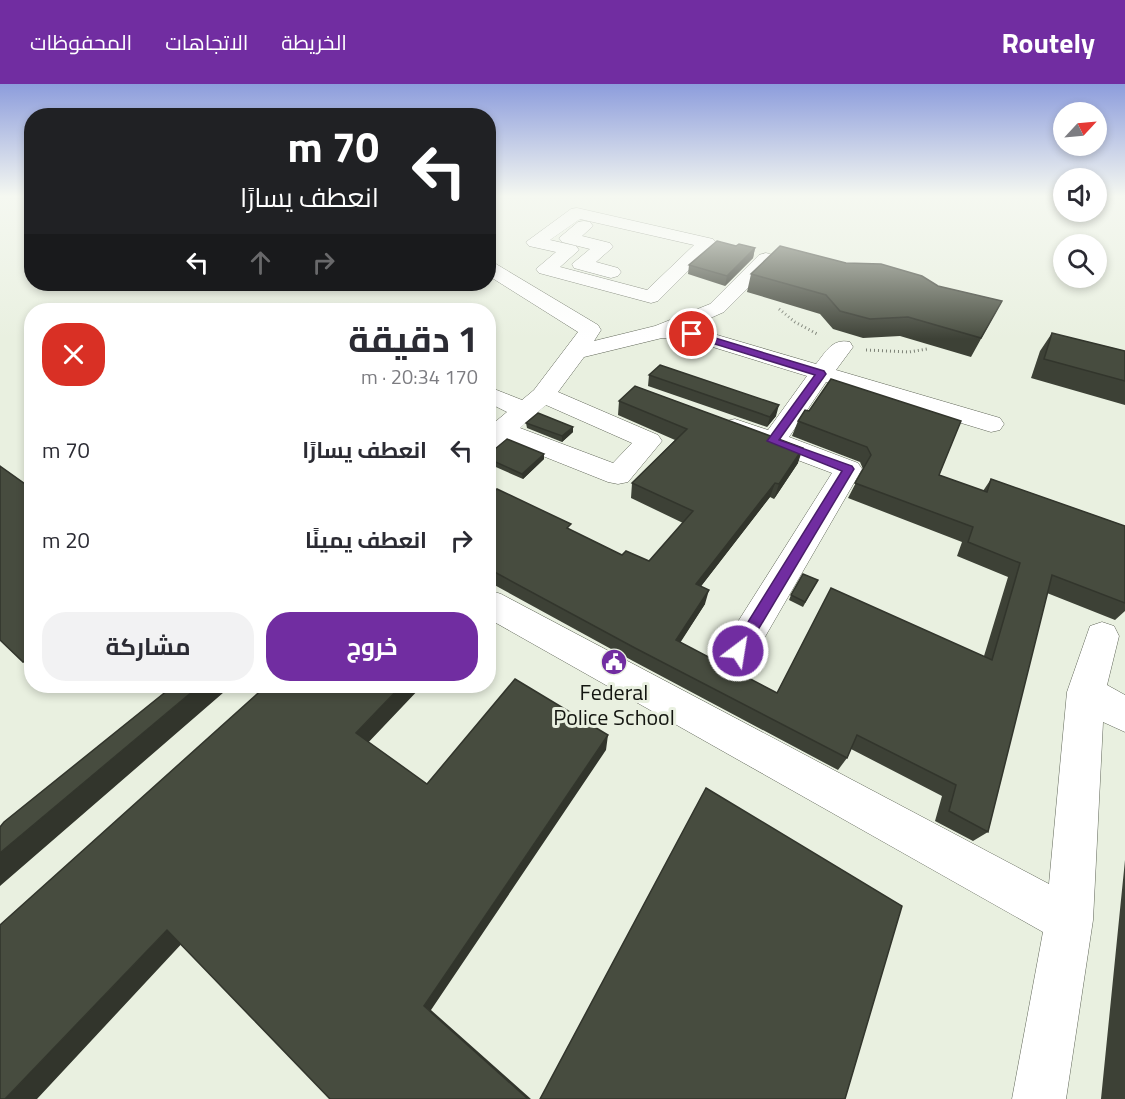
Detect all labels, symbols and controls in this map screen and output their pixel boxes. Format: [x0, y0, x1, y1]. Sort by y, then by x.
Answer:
text: Routely [1001, 21, 1095, 64]
text: المحفوظات [30, 26, 132, 58]
text: الاتجاهات [165, 26, 248, 58]
text: الخريطة [281, 26, 347, 58]
north arrow [1053, 102, 1107, 156]
map controls [1053, 102, 1107, 288]
text: 70 m [287, 114, 379, 178]
icon: left [400, 132, 478, 210]
button: sound [1053, 168, 1107, 222]
text: انعطف يسارًا [240, 176, 379, 217]
button: search [1053, 234, 1107, 288]
icon: left [181, 246, 214, 279]
icon: ahead [244, 246, 277, 279]
icon: right [307, 246, 340, 279]
pin [666, 308, 717, 359]
text: 1 دقيقة [348, 311, 478, 366]
icon: arrive [675, 317, 708, 350]
button: close [42, 323, 105, 386]
text: 170 m · 20:34 [361, 361, 478, 392]
text: 70 m [42, 433, 90, 467]
text: انعطف يسارًا [302, 433, 427, 467]
icon: left [445, 434, 478, 467]
text: 20 m [42, 523, 90, 557]
text: انعطف يمينًا [305, 523, 427, 557]
icon: right [445, 524, 478, 557]
button: مشاركة [42, 612, 254, 681]
button: خروج [266, 612, 478, 681]
position arrow [706, 619, 770, 683]
public building icon: Federal Police School [599, 647, 629, 677]
place label: Federal Police School [553, 675, 675, 734]

